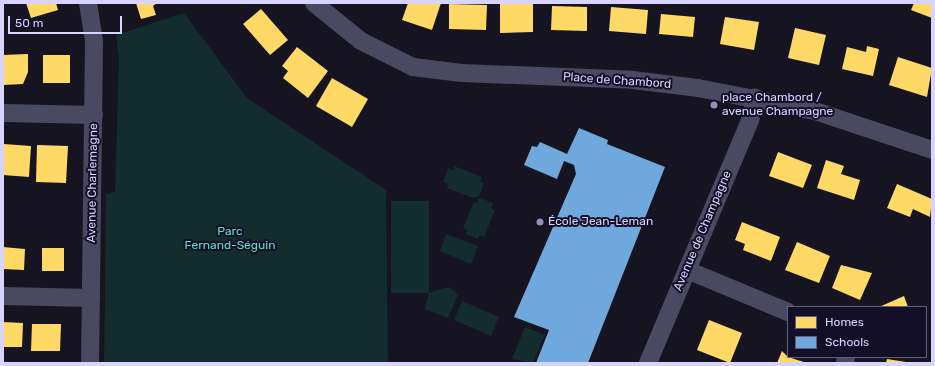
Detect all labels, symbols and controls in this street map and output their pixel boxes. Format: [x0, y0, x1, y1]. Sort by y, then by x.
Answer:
scale bar [10, 8, 124, 34]
text: 50 m [15, 16, 43, 30]
street label: Place de Chambord [562, 70, 672, 92]
place label: place Chambord / avenue Champagne [722, 91, 833, 119]
marker: place Chambord / avenue Champagne [709, 100, 719, 110]
street label: Avenue Charlemagne [85, 123, 101, 243]
street label: Avenue de Champagne [671, 169, 735, 293]
place label: École Jean-Leman [548, 215, 653, 229]
marker: École Jean-Leman [535, 217, 545, 227]
park label: Parc Fernand-Séguin [185, 225, 275, 253]
legend [787, 306, 927, 358]
text: Homes [825, 315, 864, 329]
text: Schools [825, 335, 869, 349]

